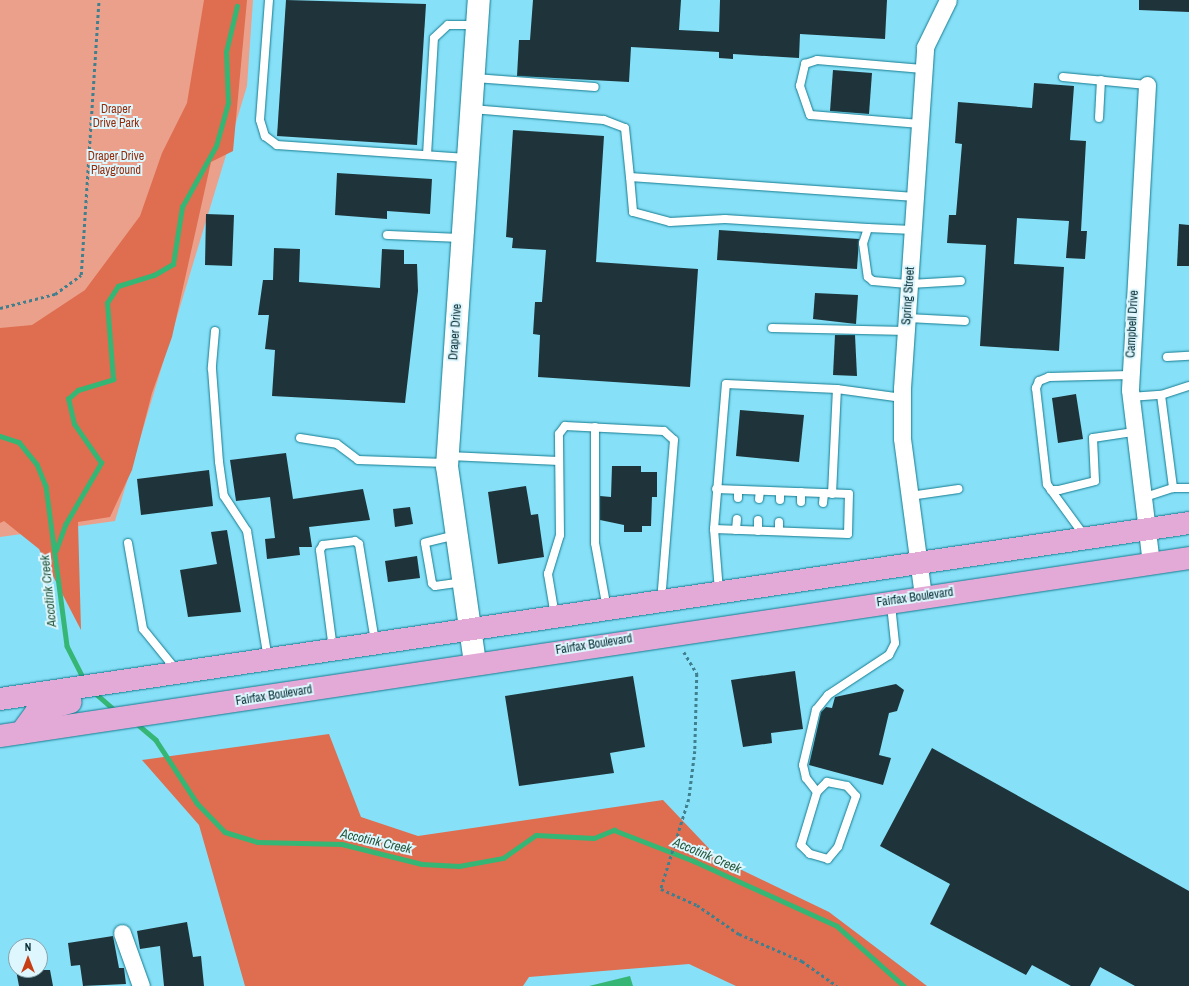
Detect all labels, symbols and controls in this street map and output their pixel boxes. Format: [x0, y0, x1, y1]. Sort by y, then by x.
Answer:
park label: Draper Drive Park [93, 103, 139, 131]
park label: Draper Drive Playground [88, 150, 144, 178]
street label: Spring Street [900, 267, 918, 325]
street label: Campbell Drive [1124, 290, 1142, 358]
street label: Draper Drive [447, 303, 465, 361]
water label: Accotink Creek [37, 554, 61, 628]
street label: Fairfax Boulevard [876, 585, 954, 611]
street label: Fairfax Boulevard [555, 632, 633, 658]
street label: Fairfax Boulevard [235, 683, 313, 709]
water label: Accotink Creek [339, 826, 413, 858]
water label: Accotink Creek [671, 835, 743, 877]
north arrow [8, 938, 48, 978]
text: N [25, 940, 31, 954]

